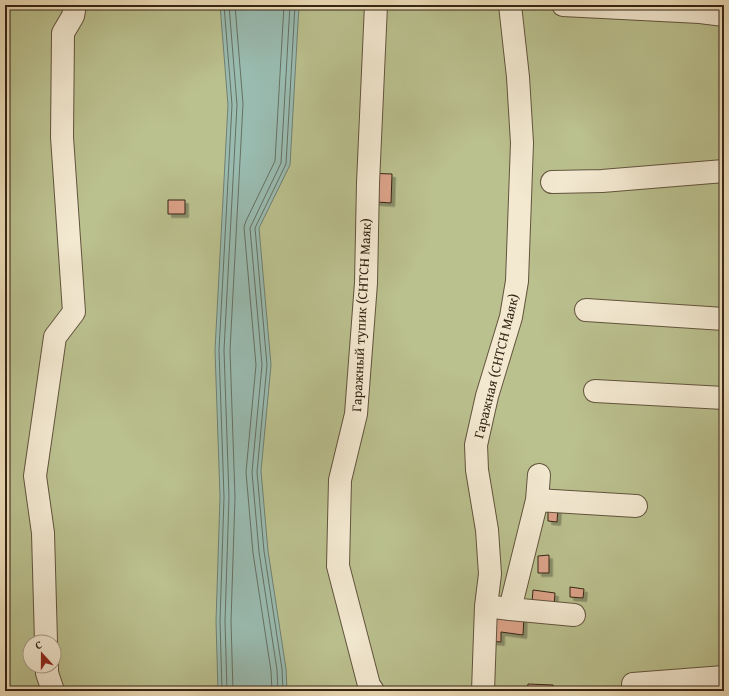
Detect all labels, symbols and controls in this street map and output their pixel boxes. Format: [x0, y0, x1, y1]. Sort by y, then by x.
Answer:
street label: Гаражный тупик (СНТСН Маяк) [346, 218, 376, 412]
street label: Гаражная (СНТСН Маяк) [468, 291, 524, 441]
north arrow [22, 634, 62, 674]
text: С [33, 636, 44, 653]

